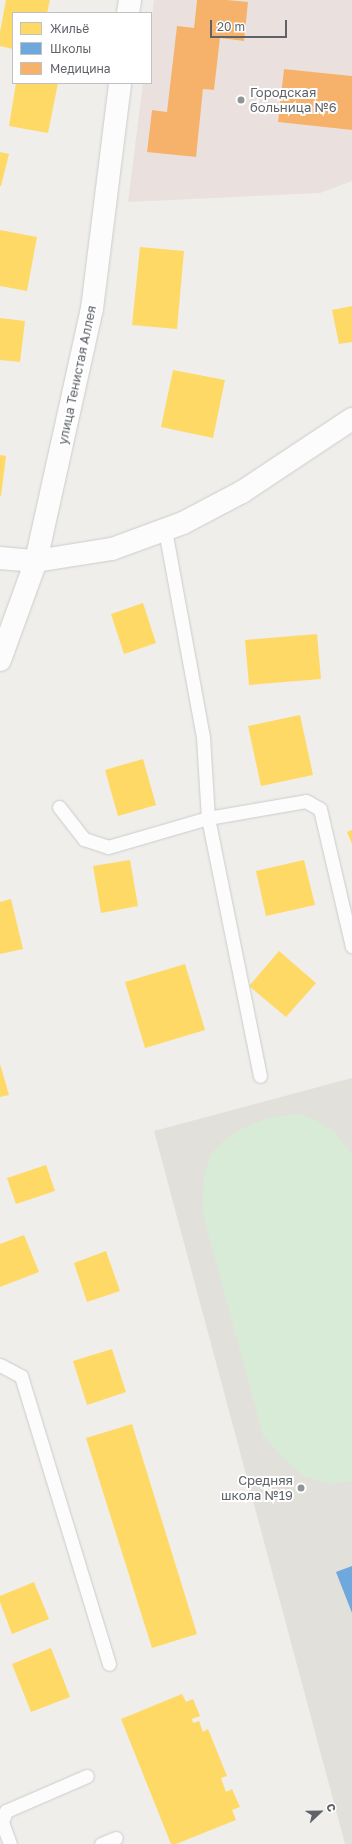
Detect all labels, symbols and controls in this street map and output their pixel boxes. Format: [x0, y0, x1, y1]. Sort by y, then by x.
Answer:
legend [12, 12, 152, 84]
scale bar [212, 12, 289, 38]
text: 20 m [217, 19, 245, 34]
text: Жильё [50, 21, 89, 36]
text: Школы [50, 41, 91, 56]
text: Медицина [50, 61, 111, 76]
place label: Городская больница №6 [250, 85, 337, 116]
marker: Городская больница №6 [235, 94, 247, 106]
street label: улица Тенистая Аллея [55, 304, 99, 446]
place label: Средняя школа №19 [221, 1473, 293, 1504]
marker: Средняя школа №19 [296, 1483, 306, 1493]
north arrow [300, 1792, 340, 1832]
text: С [324, 1801, 339, 1813]

